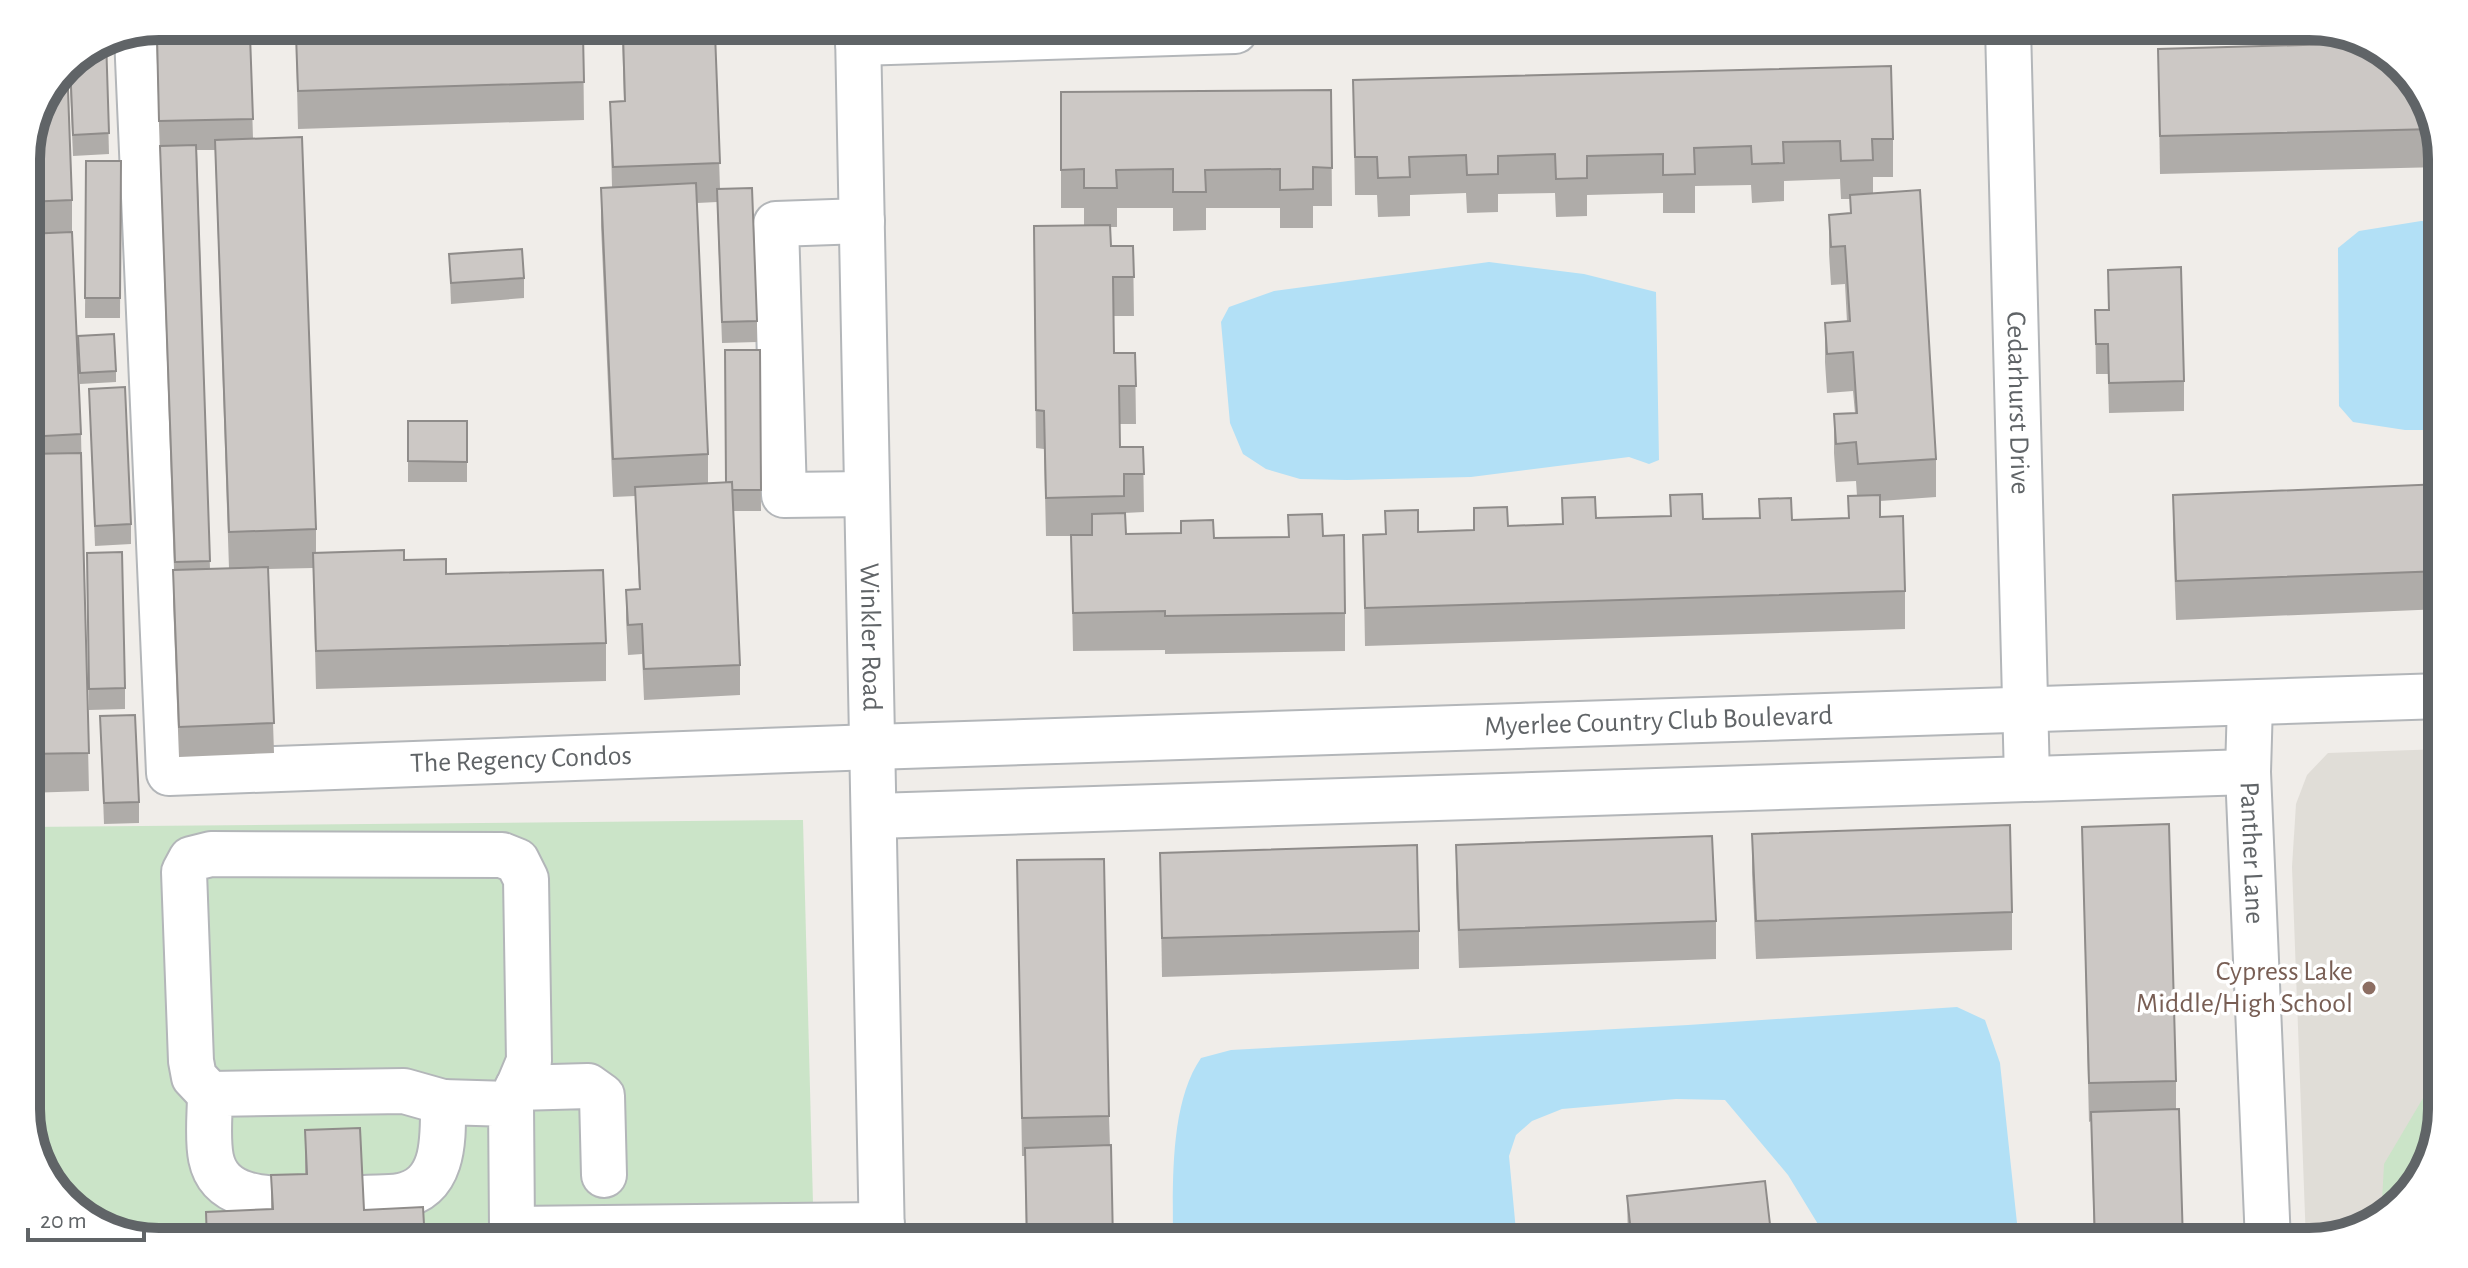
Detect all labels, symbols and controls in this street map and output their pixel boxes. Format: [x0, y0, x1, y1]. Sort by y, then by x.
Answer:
street label: Cedarhurst Drive [2001, 311, 2034, 495]
street label: Winkler Road [855, 562, 885, 711]
street label: Myerlee Country Club Boulevard [1484, 702, 1833, 741]
street label: The Regency Condos [410, 742, 632, 778]
street label: Panther Lane [2234, 781, 2268, 925]
place label: Cypress Lake Middle/High School [2136, 958, 2353, 1018]
marker: Cypress Lake Middle/High School [2360, 979, 2378, 997]
scale bar [28, 1192, 144, 1242]
text: 20 m [40, 1209, 87, 1233]

